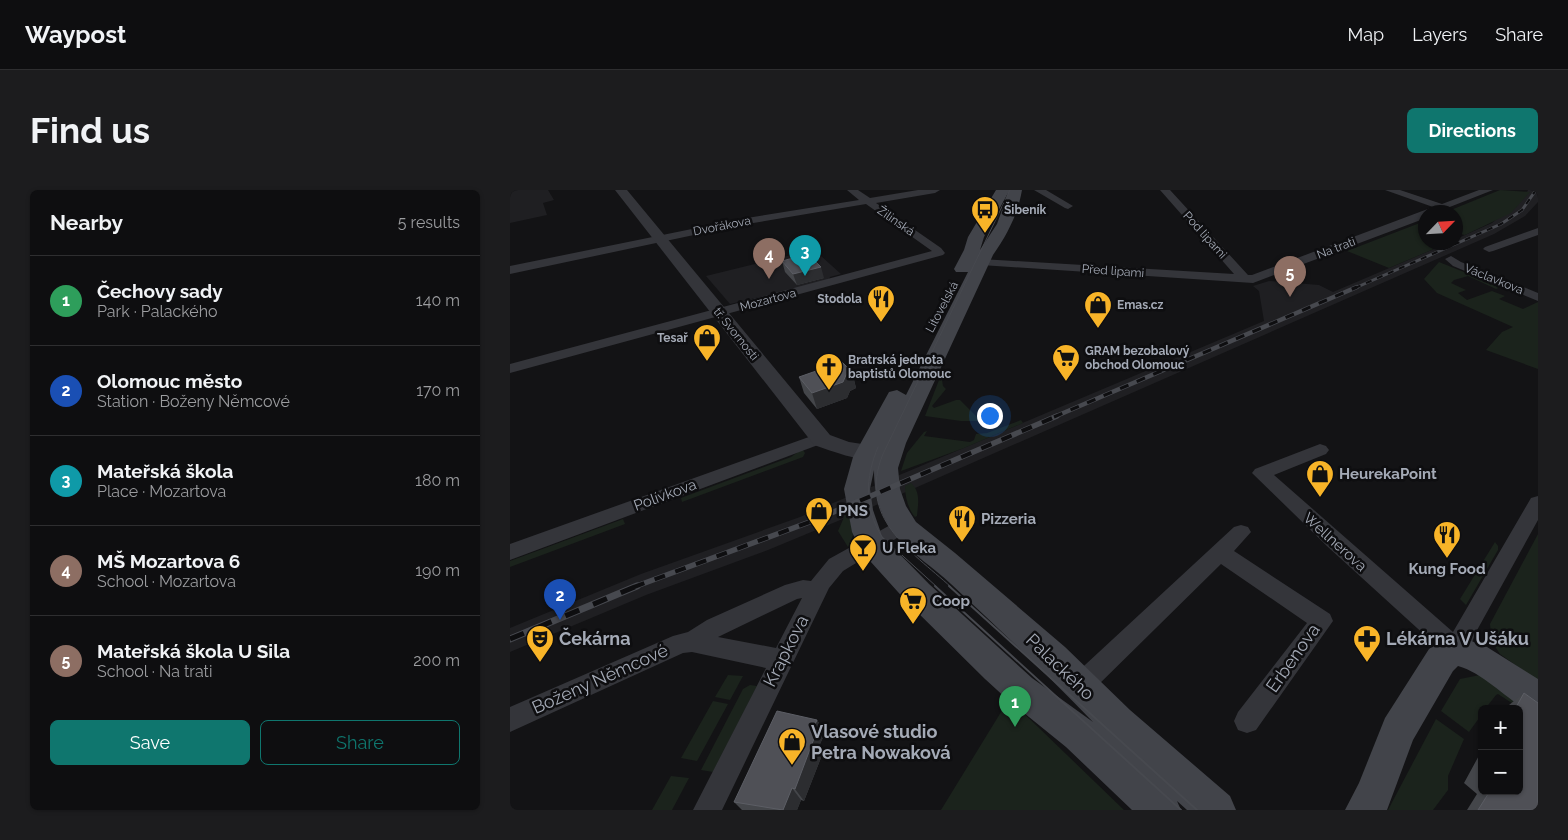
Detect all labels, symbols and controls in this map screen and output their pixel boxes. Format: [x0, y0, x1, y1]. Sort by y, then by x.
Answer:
text: Waypost [25, 20, 126, 49]
text: Map [1348, 24, 1384, 45]
text: Layers [1412, 24, 1467, 45]
text: Share [1495, 24, 1543, 45]
button: Directions [1407, 108, 1538, 153]
text: Find us [30, 110, 150, 151]
bus stop icon: Šibeník [970, 195, 1000, 234]
place label: Šibeník [1004, 201, 1047, 217]
street label: Žilinská [875, 203, 917, 239]
north arrow [1418, 205, 1463, 250]
street label: Pod lipami [1180, 209, 1230, 261]
text: Nearby [50, 210, 123, 235]
text: 5 results [398, 213, 460, 232]
street label: Dvořákova [692, 214, 752, 238]
street label: Na trati [1315, 234, 1357, 262]
pin: 3 [789, 235, 821, 276]
pin: 4 [753, 238, 785, 279]
pin: 5 [1274, 256, 1306, 297]
street label: Václavkova [1462, 261, 1526, 297]
street label: Před lipami [1081, 262, 1145, 280]
street label: Litovelská [923, 279, 961, 335]
text: Čechovy sady [97, 280, 223, 302]
restaurant icon: Stodola [866, 284, 896, 323]
street label: Mozartova [738, 286, 798, 314]
shop icon: Emas.cz [1083, 290, 1113, 329]
text: 1 [62, 291, 70, 310]
text: 140 m [416, 291, 460, 310]
place label: Stodola [817, 292, 862, 306]
place label: Emas.cz [1117, 298, 1164, 312]
text: Park · Palackého [97, 302, 218, 321]
street label: tř. Svornosti [711, 305, 761, 363]
shop icon: Tesař [692, 323, 722, 362]
place label: Tesař [657, 331, 688, 345]
supermarket icon: GRAM bezobalový obchod Olomouc [1051, 343, 1081, 382]
place label: GRAM bezobalový obchod Olomouc [1085, 344, 1190, 372]
church icon: Bratrská jednota baptistů Olomouc [814, 352, 844, 391]
place label: Bratrská jednota baptistů Olomouc [848, 353, 951, 381]
text: Olomouc město [97, 370, 242, 392]
text: 2 [61, 381, 71, 400]
text: 170 m [416, 381, 460, 400]
text: Station · Boženy Němcové [97, 392, 290, 411]
your location [977, 403, 1003, 429]
shop icon: HeurekaPoint [1305, 459, 1335, 498]
text: Mateřská škola [97, 460, 233, 482]
place label: HeurekaPoint [1339, 465, 1437, 483]
text: 3 [62, 471, 70, 490]
text: 180 m [415, 471, 460, 490]
street label: Polívkova [631, 475, 699, 515]
text: Place · Mozartova [97, 482, 226, 501]
shop icon: PNS [804, 496, 834, 535]
place label: PNS [838, 502, 868, 520]
restaurant icon: Pizzeria [947, 504, 977, 543]
street label: Wellnerova [1300, 509, 1370, 575]
place label: Pizzeria [981, 510, 1036, 528]
restaurant icon: Kung Food [1432, 520, 1462, 559]
bar icon: U Fleka [848, 533, 878, 572]
place label: U Fleka [882, 539, 936, 557]
text: MŠ Mozartova 6 [97, 550, 240, 572]
place label: Kung Food [1408, 560, 1486, 578]
text: 4 [61, 561, 71, 580]
text: 190 m [415, 561, 460, 580]
text: School · Mozartova [97, 572, 236, 591]
pin: 2 [544, 579, 576, 620]
supermarket icon: Coop [898, 586, 928, 625]
place label: Coop [932, 592, 970, 610]
street label: Krapkova [759, 612, 812, 690]
street label: Erbenova [1261, 619, 1324, 696]
theatre icon: Čekárna [525, 624, 555, 663]
pharmacy icon: Lékárna V Ušáku [1352, 624, 1382, 663]
place label: Čekárna [559, 627, 631, 649]
place label: Lékárna V Ušáku [1386, 628, 1529, 649]
street label: Palackého [1022, 629, 1099, 704]
street label: Boženy Němcové [528, 639, 671, 718]
text: Mateřská škola U Sila [97, 640, 290, 662]
text: 5 [62, 651, 70, 670]
text: 200 m [413, 651, 460, 670]
text: School · Na trati [97, 662, 212, 681]
pin: 1 [999, 686, 1031, 727]
map controls [1478, 705, 1523, 795]
button: + [1478, 705, 1523, 750]
button: Save [50, 720, 250, 765]
button: Share [260, 720, 460, 765]
place label: Vlasové studio Petra Nowaková [811, 721, 951, 763]
shop icon: Vlasové studio Petra Nowaková [777, 727, 807, 766]
button: − [1478, 750, 1523, 795]

